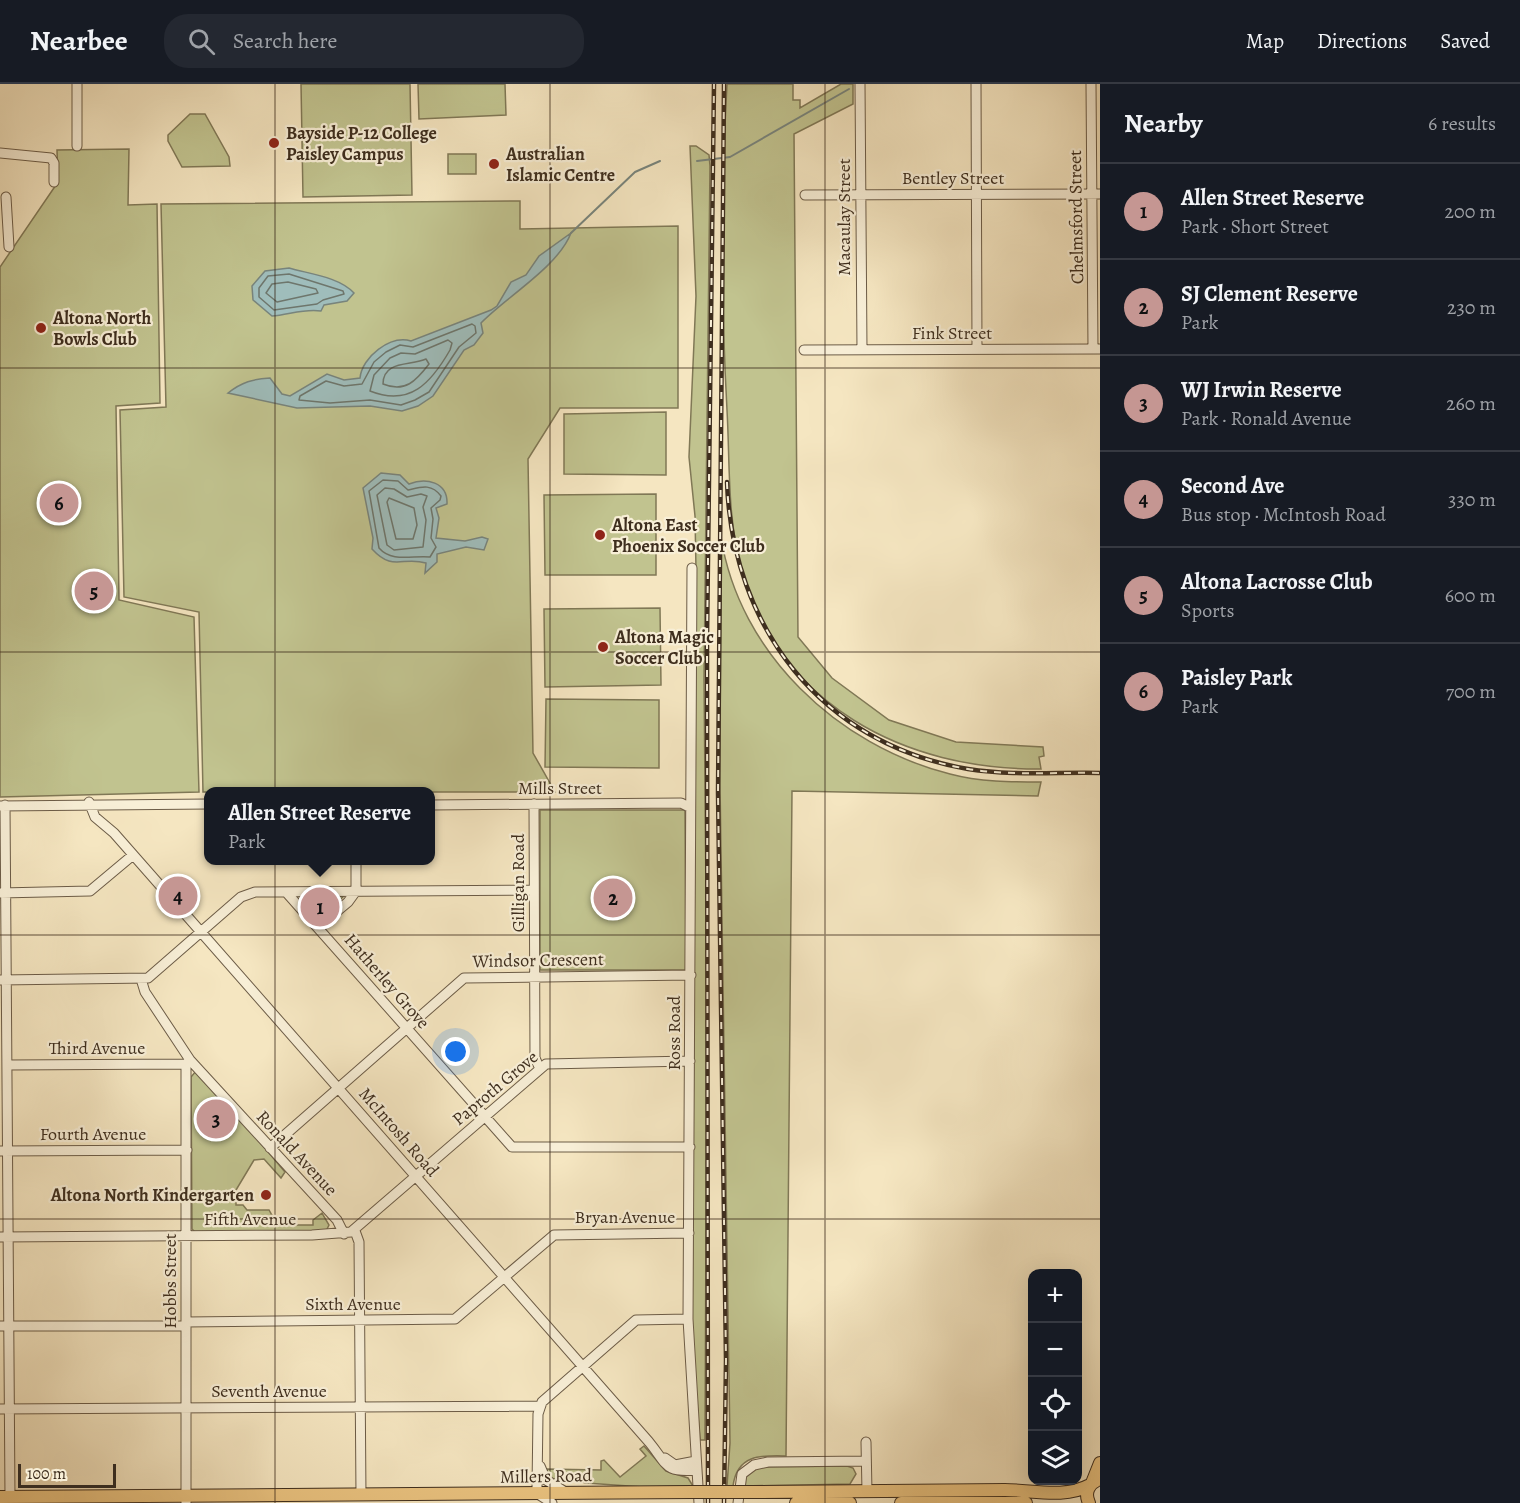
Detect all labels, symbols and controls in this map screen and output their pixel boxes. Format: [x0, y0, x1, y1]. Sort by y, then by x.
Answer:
search box [164, 14, 584, 68]
text: Nearbee [30, 22, 128, 60]
icon: search [185, 25, 218, 58]
text: Search here [233, 26, 337, 56]
text: Map [1246, 27, 1284, 55]
text: Directions [1317, 27, 1407, 55]
text: Saved [1440, 27, 1490, 55]
text: Nearby [1124, 106, 1203, 141]
text: 6 results [1428, 110, 1496, 137]
place label: Bayside P-12 College Paisley Campus [286, 121, 437, 166]
marker: Bayside P-12 College Paisley Campus [267, 136, 281, 150]
place label: Australian Islamic Centre [505, 142, 615, 187]
street label: Chelmsford Street [1063, 150, 1089, 284]
marker: Australian Islamic Centre [487, 157, 501, 171]
street label: Macaulay Street [832, 158, 856, 276]
street label: Bentley Street [902, 166, 1004, 190]
text: Allen Street Reserve [1181, 183, 1364, 213]
text: 1 [1140, 198, 1147, 225]
text: 200 m [1445, 198, 1496, 225]
text: Park · Short Street [1181, 213, 1329, 240]
text: SJ Clement Reserve [1181, 279, 1358, 309]
text: 2 [1139, 294, 1148, 321]
text: 230 m [1447, 294, 1496, 321]
place label: Altona North Bowls Club [52, 306, 151, 351]
text: Park [1181, 309, 1219, 336]
marker: Altona North Bowls Club [34, 321, 48, 335]
street label: Fink Street [912, 321, 992, 345]
text: WJ Irwin Reserve [1181, 375, 1342, 405]
text: 3 [1139, 390, 1148, 417]
text: 260 m [1446, 390, 1496, 417]
text: Park · Ronald Avenue [1181, 405, 1351, 432]
text: Second Ave [1181, 471, 1285, 501]
pin: 6 [40, 480, 78, 526]
text: 4 [1139, 486, 1148, 513]
text: 330 m [1448, 486, 1496, 513]
text: Bus stop · McIntosh Road [1181, 501, 1386, 528]
place label: Altona East Phoenix Soccer Club [611, 513, 765, 558]
marker: Altona East Phoenix Soccer Club [593, 528, 607, 542]
text: Altona Lacrosse Club [1181, 567, 1373, 597]
pin: 5 [74, 568, 113, 614]
text: 5 [1139, 582, 1148, 609]
text: 600 m [1445, 582, 1496, 609]
text: Sports [1181, 597, 1234, 624]
place label: Altona Magic Soccer Club [614, 625, 714, 670]
marker: Altona Magic Soccer Club [596, 640, 610, 654]
text: Paisley Park [1181, 663, 1292, 693]
text: 6 [1139, 678, 1148, 705]
text: 700 m [1446, 678, 1496, 705]
text: Park [1181, 693, 1219, 720]
street label: Mills Street [518, 776, 602, 800]
popup [204, 787, 435, 865]
text: Allen Street Reserve [228, 798, 411, 828]
text: Park [228, 828, 265, 855]
street label: Gilligan Road [506, 833, 530, 932]
pin: 4 [158, 874, 198, 918]
pin: 2 [594, 876, 632, 920]
pin: 1 [300, 884, 340, 930]
street label: Hatherley Grove [339, 928, 435, 1034]
street label: Windsor Crescent [471, 947, 604, 973]
street label: Ross Road [662, 995, 686, 1070]
street label: Third Avenue [49, 1036, 145, 1060]
your location [441, 1037, 470, 1066]
street label: Paproth Grove [447, 1045, 543, 1131]
street label: McIntosh Road [354, 1082, 445, 1182]
pin: 3 [196, 1096, 236, 1142]
street label: Ronald Avenue [251, 1105, 343, 1201]
street label: Fourth Avenue [40, 1122, 146, 1146]
place label: Altona North Kindergarten [50, 1183, 254, 1207]
marker: Altona North Kindergarten [259, 1188, 273, 1202]
street label: Bryan Avenue [575, 1205, 675, 1229]
street label: Fifth Avenue [204, 1207, 296, 1231]
street label: Hobbs Street [158, 1233, 182, 1329]
map controls [1028, 1269, 1082, 1485]
button: + [1028, 1269, 1082, 1323]
street label: Sixth Avenue [305, 1292, 401, 1316]
button: − [1028, 1323, 1082, 1377]
button: locate [1028, 1377, 1082, 1431]
street label: Seventh Avenue [211, 1379, 327, 1403]
button: layers [1028, 1431, 1082, 1485]
scale bar [18, 1461, 116, 1488]
text: 100 m [27, 1463, 66, 1485]
street label: Millers Road [500, 1463, 593, 1489]

